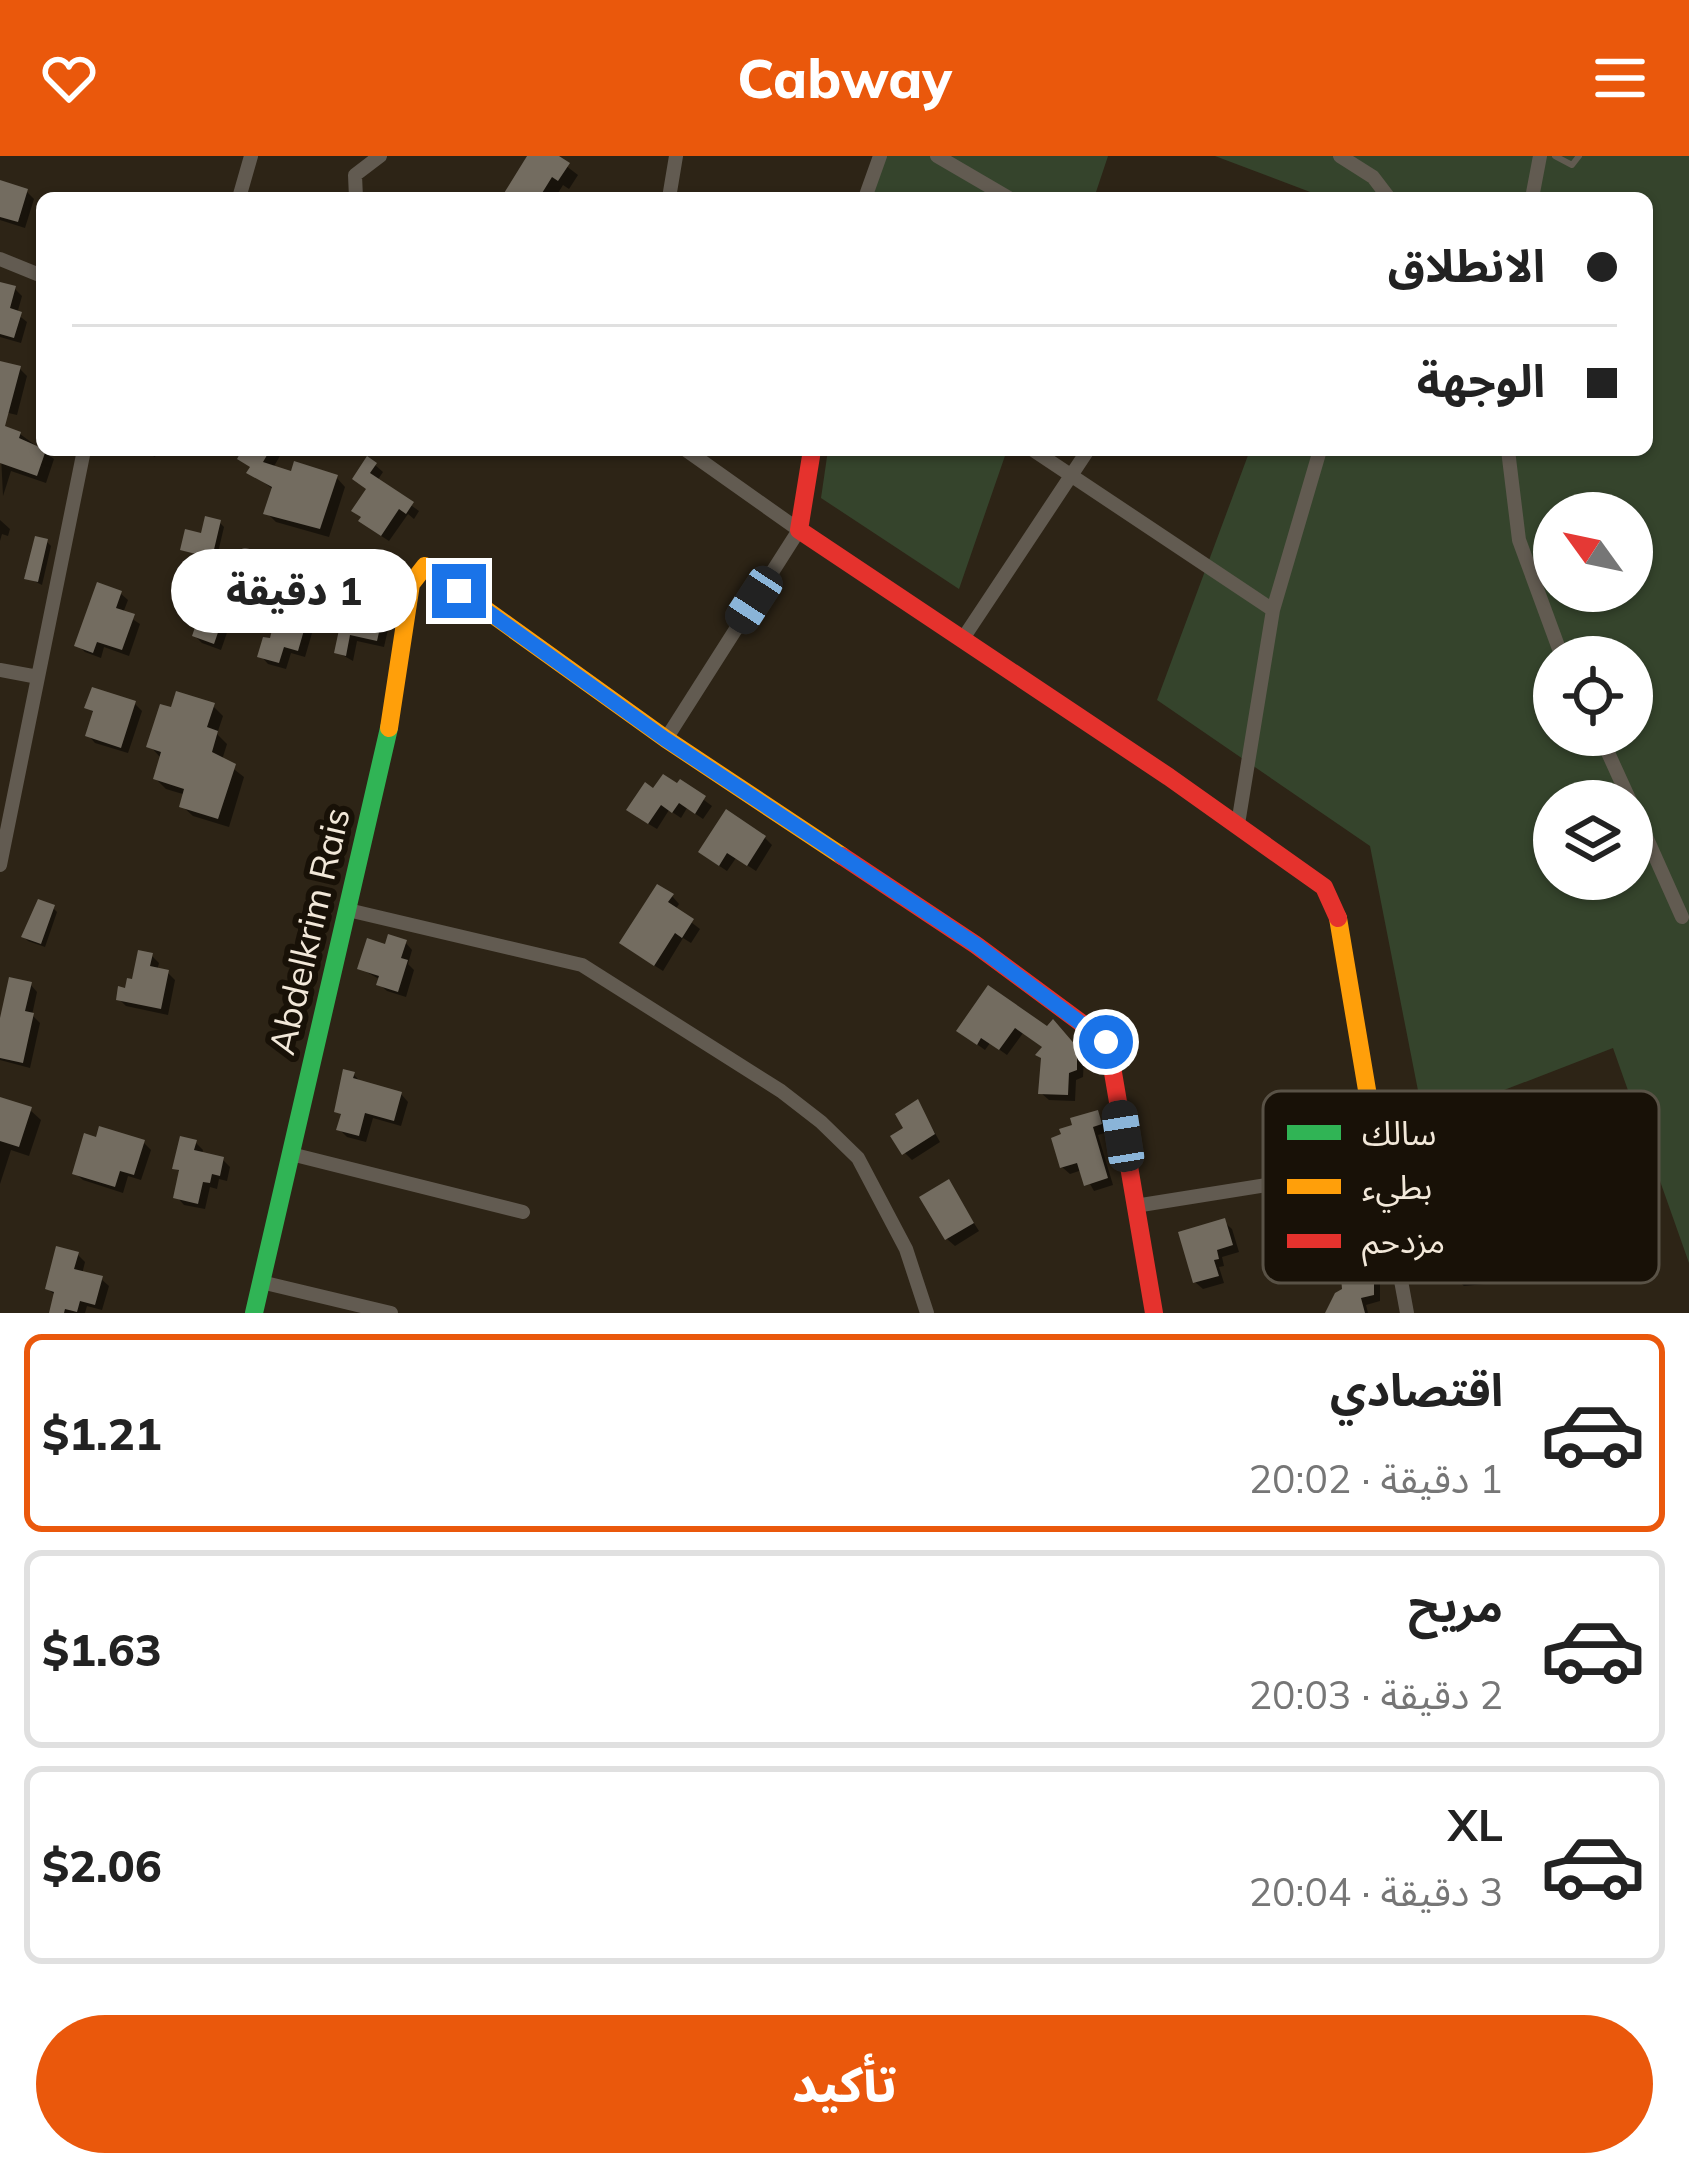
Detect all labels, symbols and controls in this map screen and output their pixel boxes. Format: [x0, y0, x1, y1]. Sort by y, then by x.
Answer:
text: Cabway [737, 44, 952, 112]
icon: heart [36, 45, 102, 111]
icon: menu [1587, 45, 1653, 111]
text: الانطلاق [1388, 237, 1545, 293]
text: الوجهة [1417, 352, 1545, 408]
north arrow [1533, 492, 1653, 612]
map controls [1533, 492, 1653, 900]
callout: 1 دقيقة [171, 549, 417, 633]
car [719, 560, 789, 640]
route end [432, 564, 486, 618]
text: 1 دقيقة [226, 566, 362, 615]
button: locate [1533, 636, 1653, 756]
button: layers [1533, 780, 1653, 900]
street label: Abdelkrim Rais [258, 803, 359, 1059]
route start [1079, 1015, 1133, 1069]
legend [1263, 1091, 1659, 1283]
car [1100, 1098, 1146, 1174]
text: سالك [1362, 1112, 1436, 1153]
text: بطيء [1362, 1166, 1432, 1213]
text: مزدحم [1362, 1220, 1445, 1267]
text: اقتصادي [1330, 1361, 1503, 1417]
icon: car [1539, 1379, 1647, 1487]
text: $1.21 [42, 1405, 162, 1461]
text: 1 دقيقة · 20:02 [1249, 1454, 1503, 1503]
text: مريح [1408, 1577, 1503, 1633]
icon: car [1539, 1595, 1647, 1703]
text: $1.63 [42, 1621, 162, 1677]
text: 2 دقيقة · 20:03 [1249, 1670, 1503, 1719]
text: XL [1448, 1796, 1503, 1852]
icon: car [1539, 1811, 1647, 1919]
text: $2.06 [42, 1837, 162, 1893]
text: 3 دقيقة · 20:04 [1249, 1867, 1503, 1916]
button: تأكيد [36, 2015, 1653, 2153]

